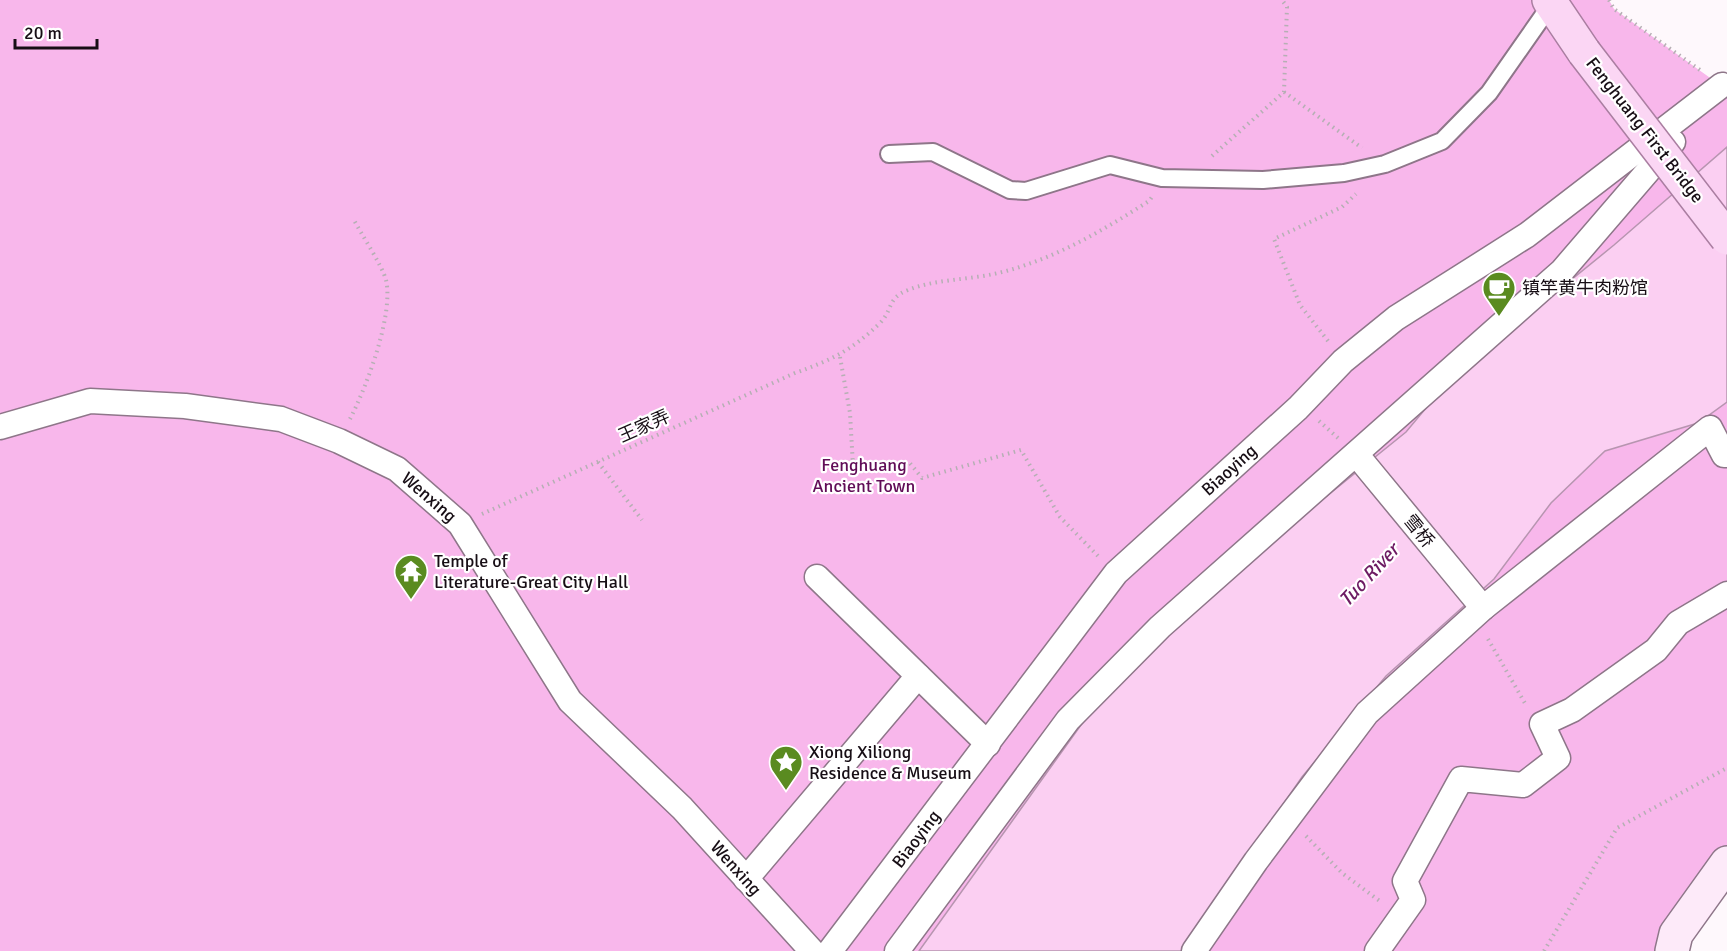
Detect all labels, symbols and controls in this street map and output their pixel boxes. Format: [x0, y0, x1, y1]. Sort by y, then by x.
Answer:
scale bar [15, 12, 98, 50]
text: 20 m [24, 22, 62, 44]
street label: Fenghuang First Bridge [1581, 53, 1709, 207]
cafe icon: 镇竿黄牛肉粉馆 [1481, 270, 1517, 317]
place label: 镇竿黄牛肉粉馆 [1522, 277, 1648, 299]
street label: 王家弄 [615, 405, 673, 447]
street label: Biaoying [1197, 440, 1261, 500]
park label: Fenghuang Ancient Town [813, 454, 915, 497]
street label: Wenxing [397, 467, 461, 527]
street label: 雪桥 [1399, 510, 1439, 552]
water label: Tuo River [1333, 536, 1406, 612]
place label: Temple of Literature-Great City Hall [434, 550, 628, 593]
temple icon: Temple of Literature-Great City Hall [393, 553, 429, 600]
place label: Xiong Xiliong Residence & Museum [809, 741, 972, 784]
place icon: Xiong Xiliong Residence & Museum [768, 744, 804, 791]
street label: Biaoying [887, 806, 945, 872]
street label: Wenxing [706, 836, 766, 900]

